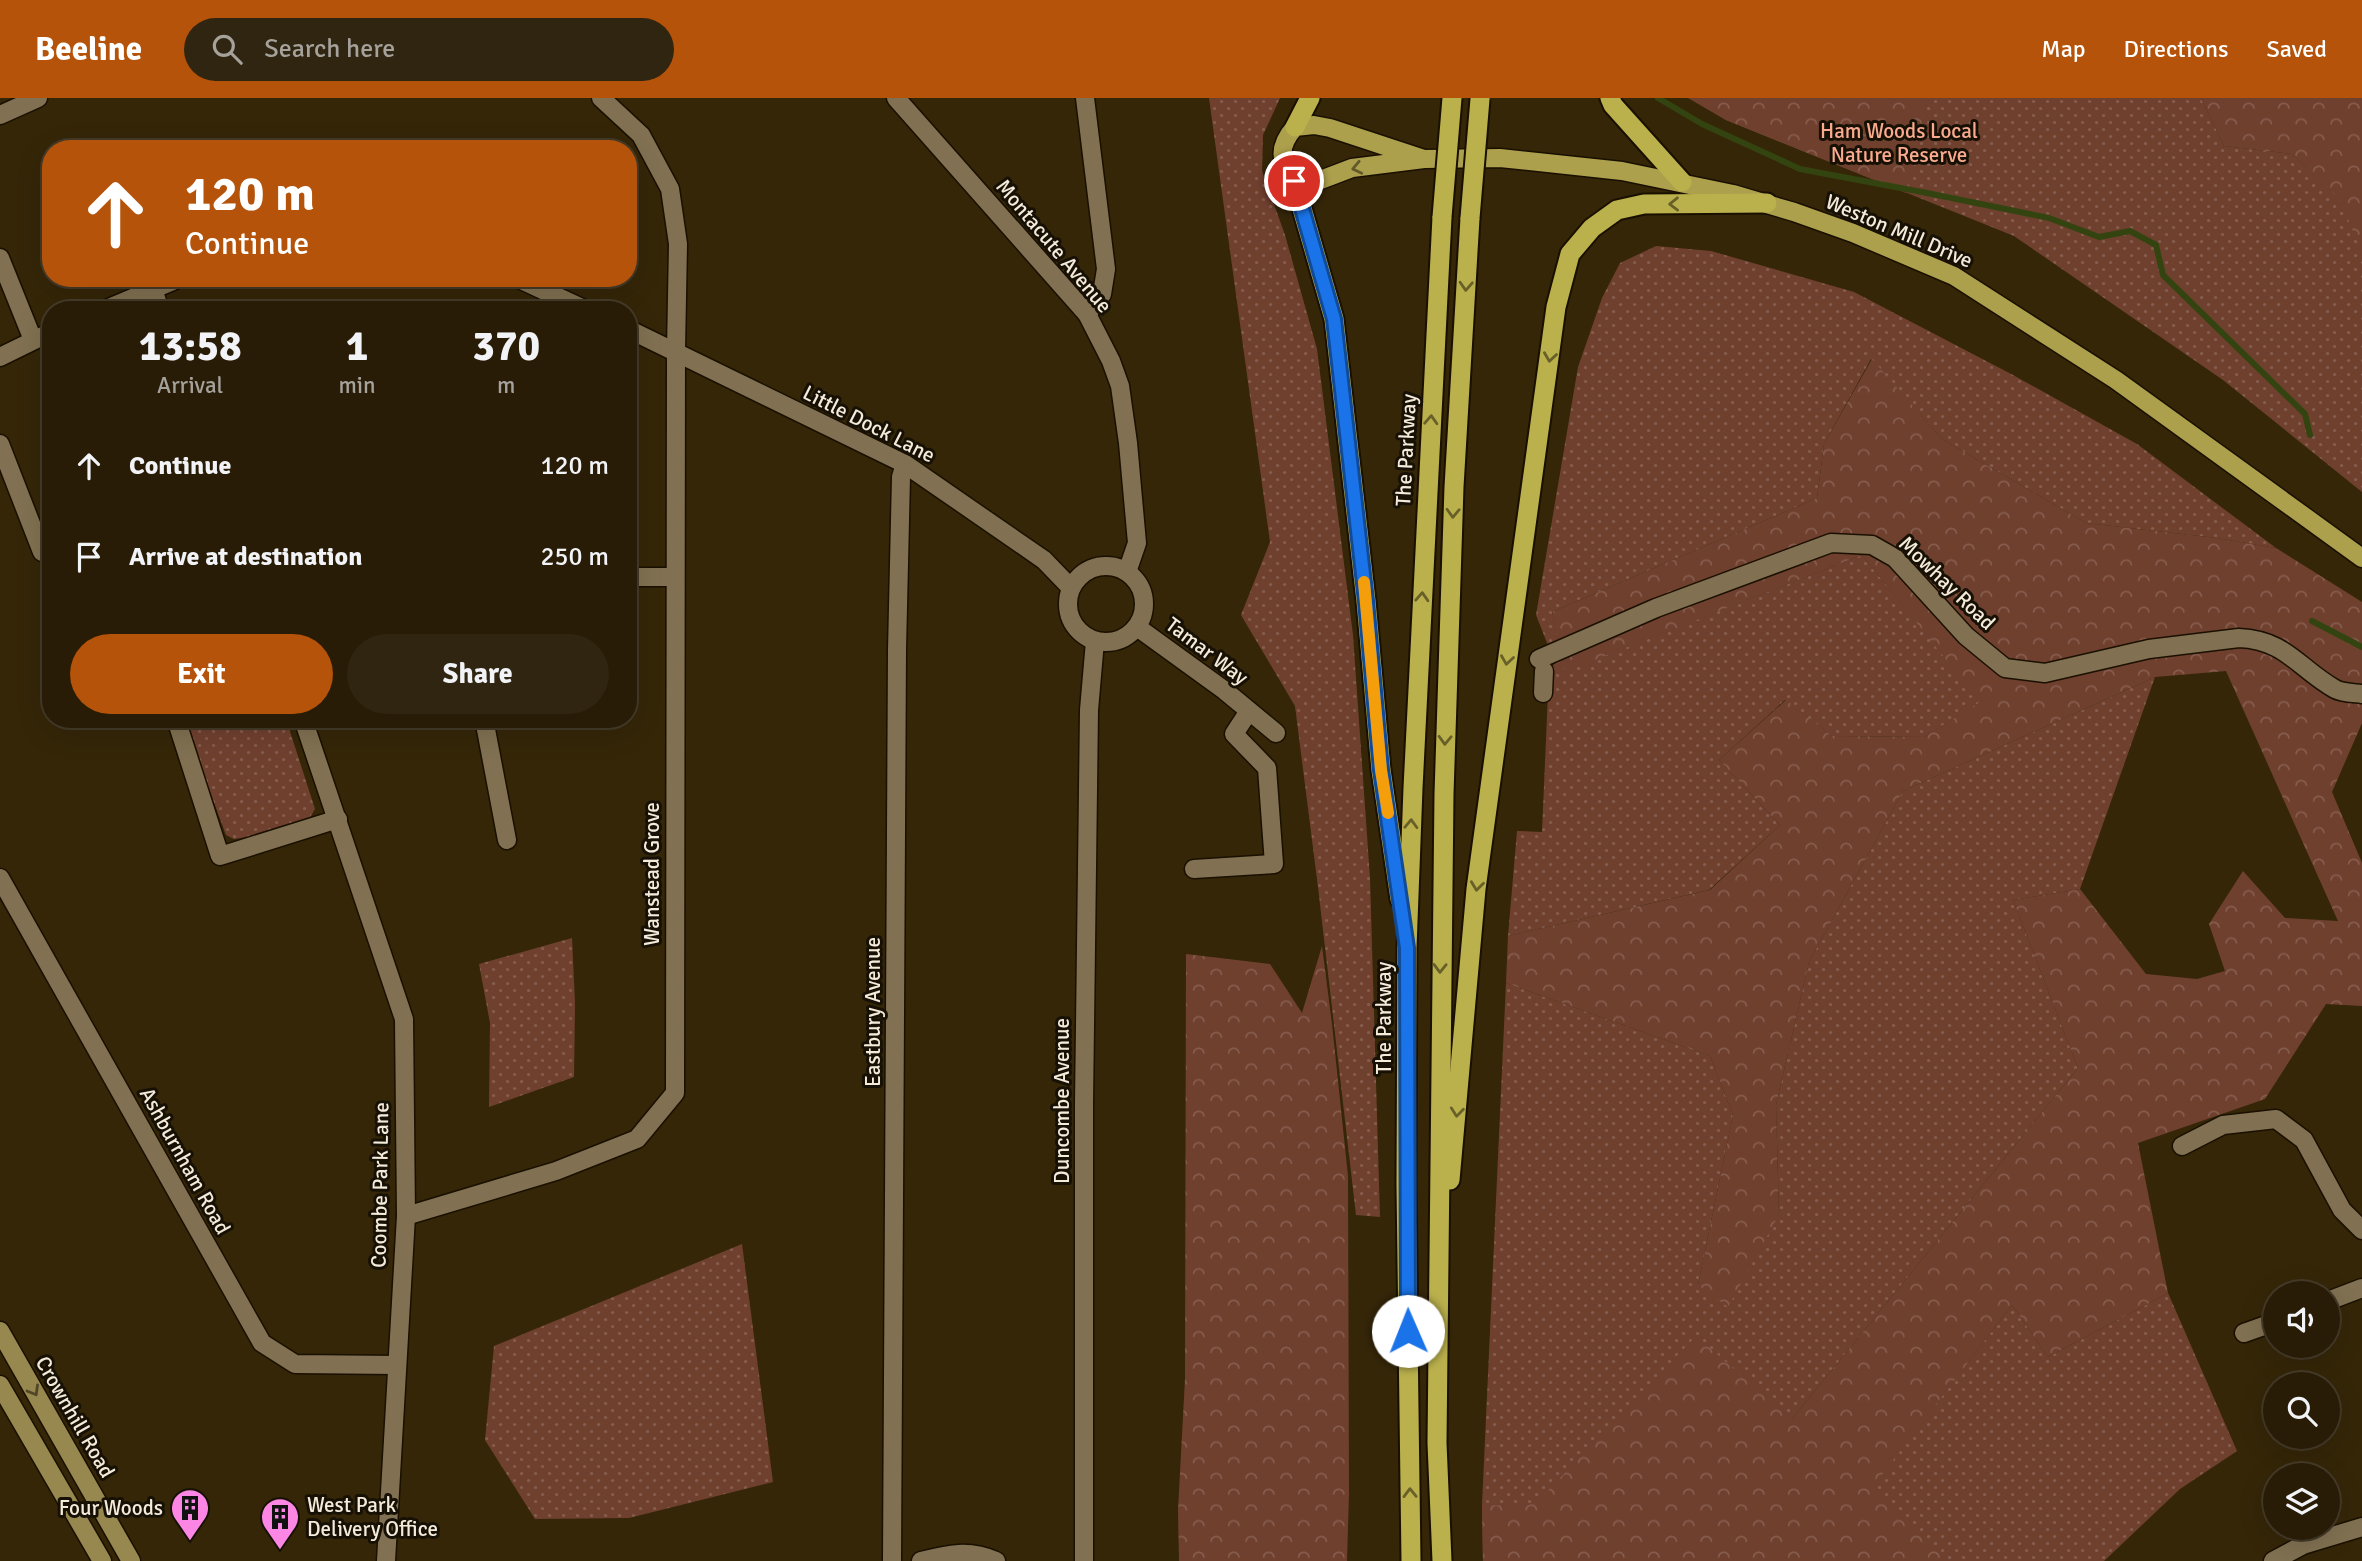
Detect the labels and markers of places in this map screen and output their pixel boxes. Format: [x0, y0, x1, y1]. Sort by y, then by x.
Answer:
pin [1264, 151, 1324, 211]
building icon: Four Woods [169, 1487, 211, 1542]
place label: West Park Delivery Office [307, 1492, 438, 1542]
place label: Four Woods [59, 1495, 163, 1521]
building icon: West Park Delivery Office [259, 1496, 301, 1551]

